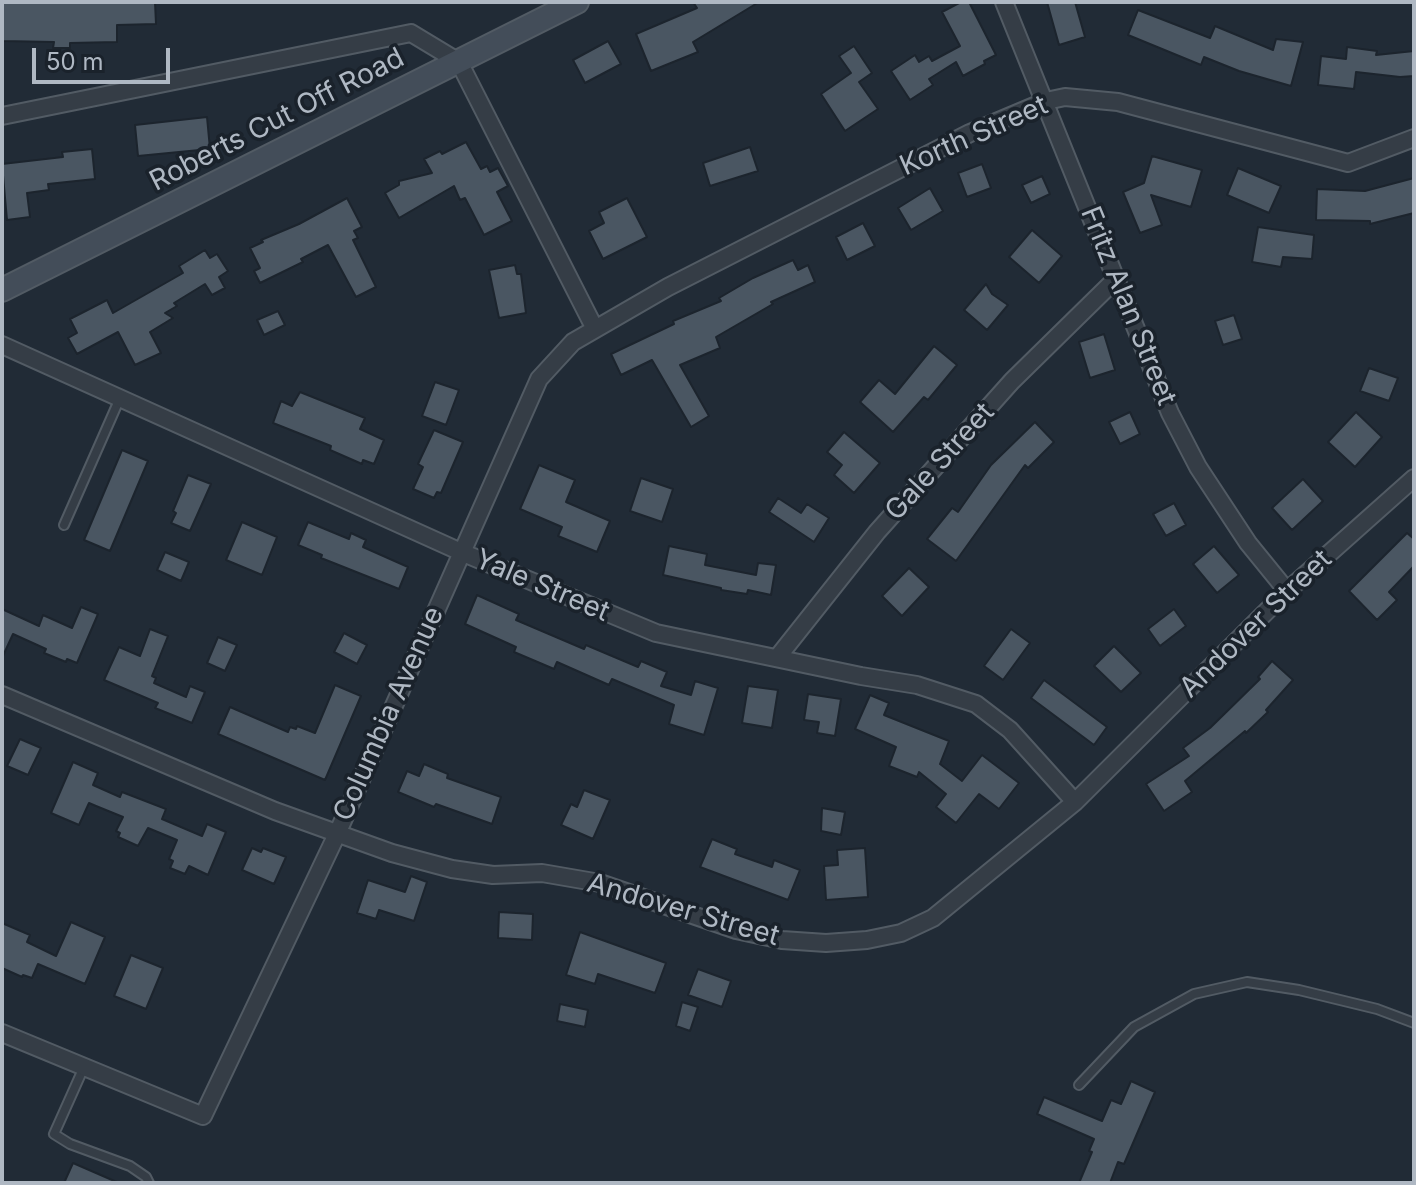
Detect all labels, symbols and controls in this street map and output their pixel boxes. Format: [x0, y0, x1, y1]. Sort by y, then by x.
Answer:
scale bar [36, 32, 174, 82]
street label: Roberts Cut Off Road [144, 41, 410, 199]
text: 50 m [46, 47, 104, 76]
street label: Korth Street [895, 89, 1053, 183]
street label: Fritz Alan Street [1073, 202, 1183, 410]
street label: Gale Street [878, 396, 1002, 528]
street label: Yale Street [470, 543, 614, 629]
street label: Andover Street [1173, 543, 1339, 705]
street label: Columbia Avenue [327, 602, 451, 826]
street label: Andover Street [583, 867, 783, 953]

